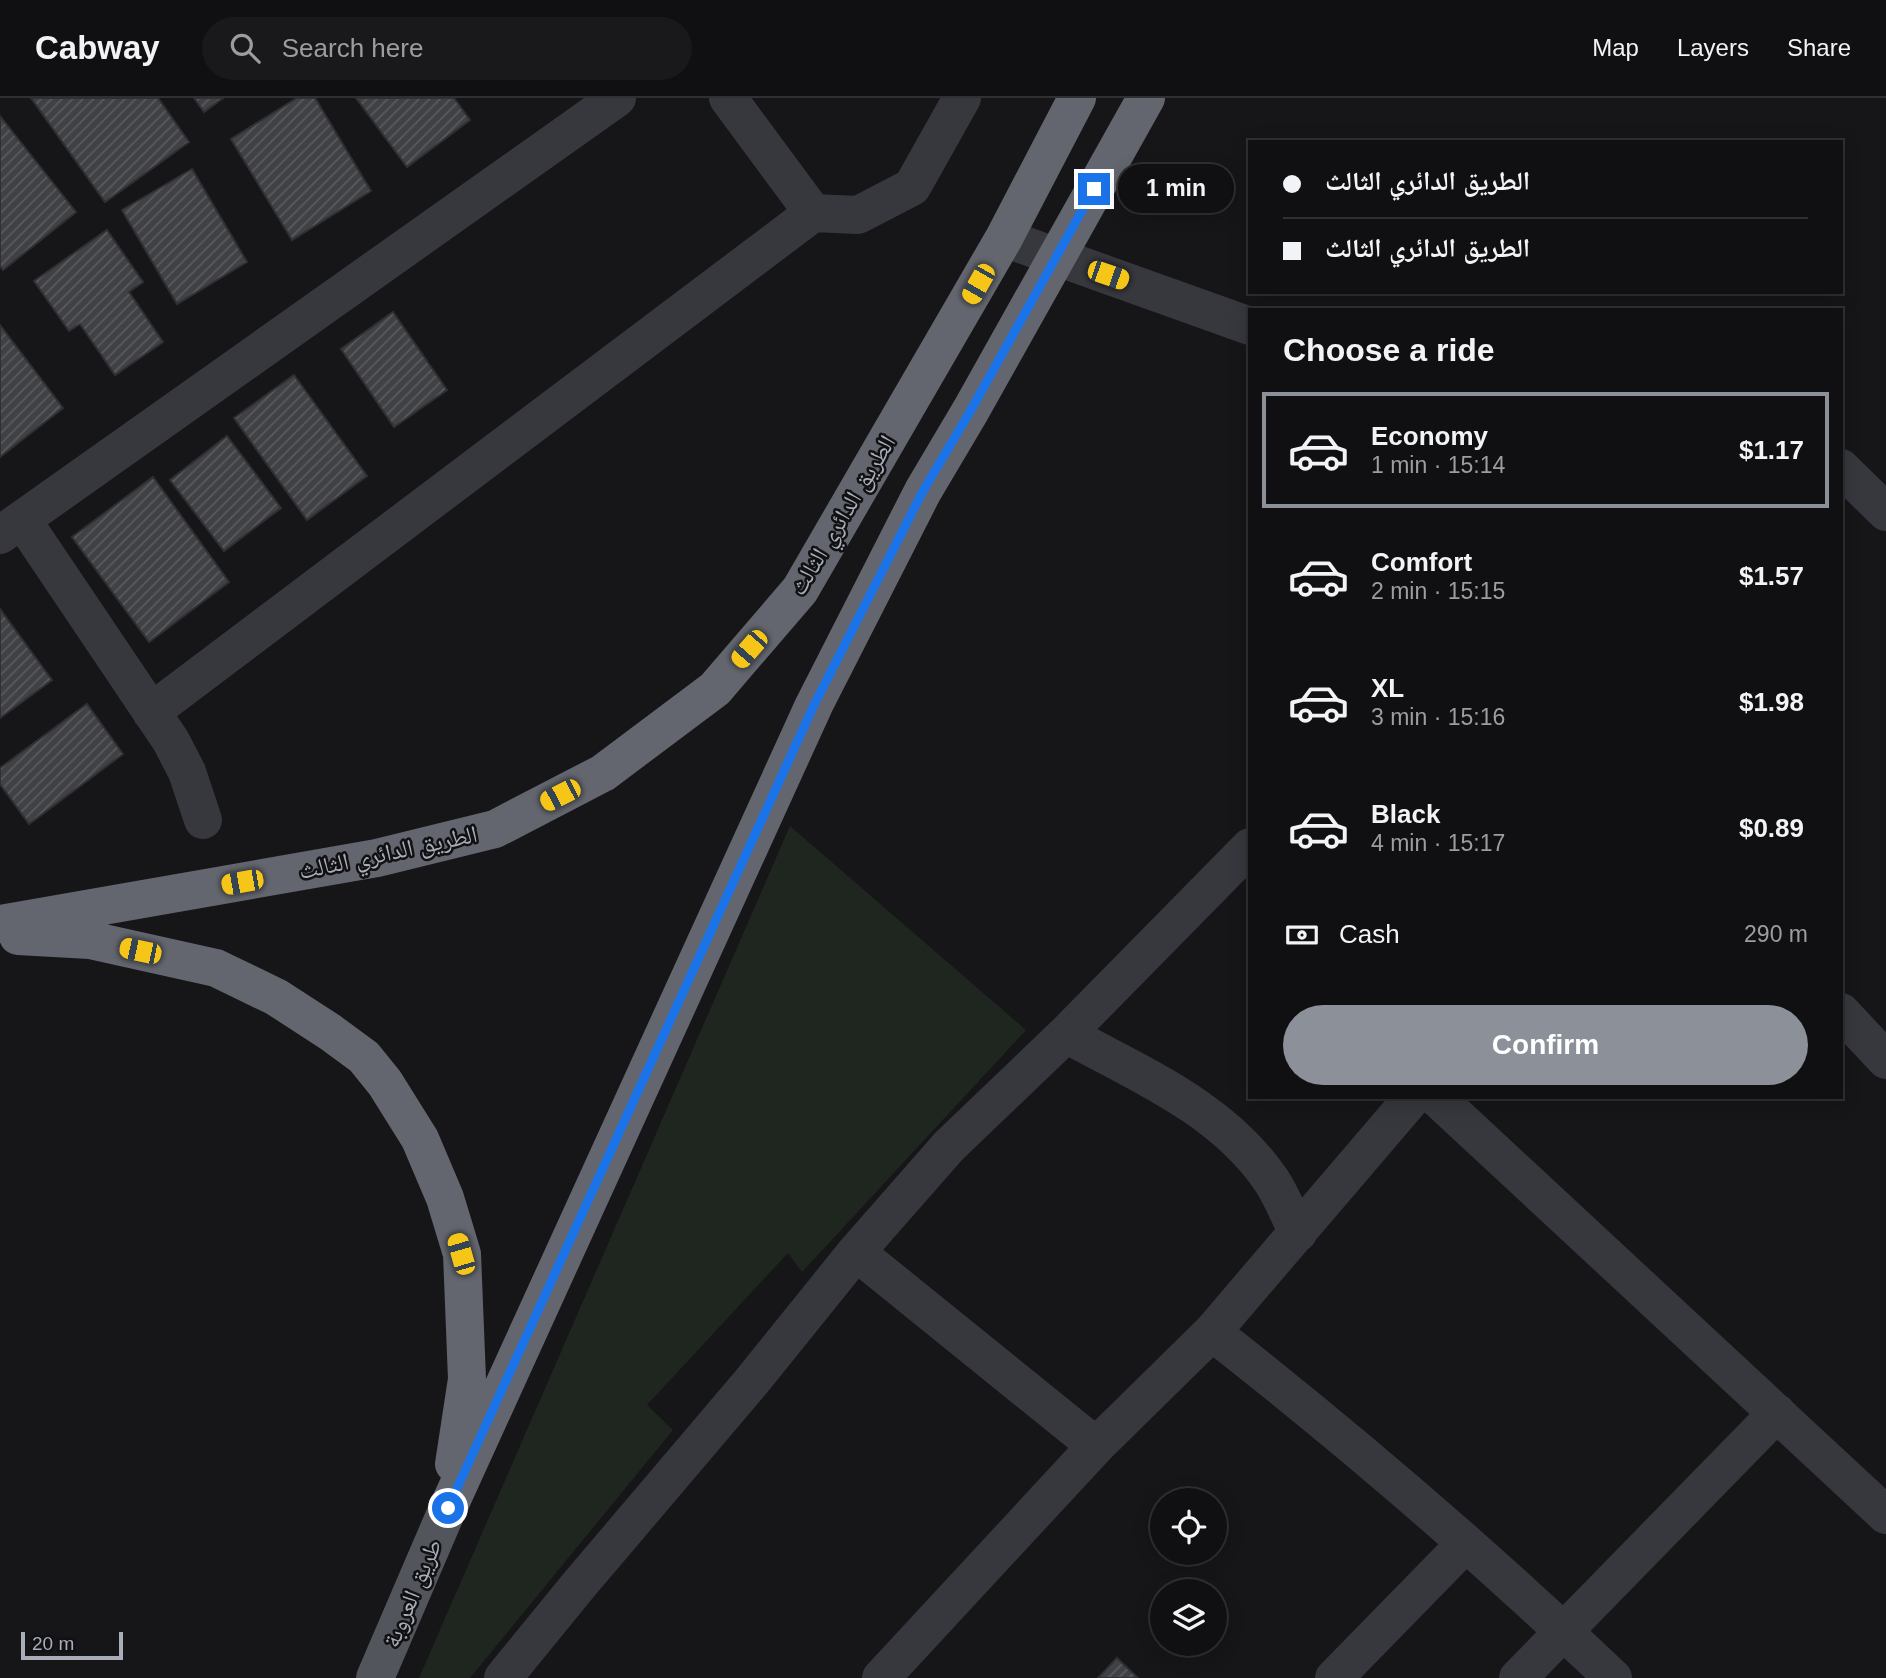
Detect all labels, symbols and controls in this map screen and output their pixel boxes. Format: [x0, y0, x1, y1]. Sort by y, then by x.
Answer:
search box [202, 17, 692, 80]
text: Cabway [35, 29, 160, 66]
icon: search [226, 29, 264, 67]
text: Search here [282, 33, 423, 63]
text: Map [1592, 34, 1639, 61]
text: Layers [1677, 34, 1749, 61]
text: Share [1787, 34, 1851, 61]
callout: 1 min [1118, 164, 1234, 214]
text: الطريق الدائري الثالث [1325, 166, 1530, 196]
route end [1078, 173, 1110, 205]
text: 1 min [1146, 175, 1206, 201]
text: الطريق الدائري الثالث [1325, 233, 1530, 263]
car [1085, 258, 1132, 292]
car [959, 261, 998, 307]
text: Choose a ride [1283, 332, 1495, 368]
icon: car [1287, 419, 1350, 482]
text: Economy [1371, 421, 1488, 451]
street label: الطريق الدائري الثالث [784, 430, 906, 603]
text: $1.17 [1739, 435, 1804, 465]
text: 1 min · 15:14 [1371, 452, 1505, 478]
icon: car [1287, 545, 1350, 608]
text: Comfort [1371, 547, 1472, 577]
text: $1.57 [1739, 561, 1804, 591]
text: 2 min · 15:15 [1371, 578, 1505, 604]
car [728, 626, 771, 672]
icon: car [1287, 671, 1350, 734]
text: XL [1371, 673, 1404, 703]
text: $1.98 [1739, 687, 1804, 717]
text: 3 min · 15:16 [1371, 704, 1505, 730]
car [537, 776, 584, 814]
icon: car [1287, 797, 1350, 860]
text: Black [1371, 799, 1440, 829]
text: $0.89 [1739, 813, 1804, 843]
street label: الطريق الدائري الثالث [296, 820, 481, 890]
text: 4 min · 15:17 [1371, 830, 1505, 856]
car [220, 868, 265, 896]
icon: cash [1283, 916, 1321, 954]
text: Cash [1339, 919, 1400, 949]
text: 290 m [1744, 921, 1808, 947]
car [118, 936, 163, 966]
button: Confirm [1283, 1005, 1808, 1085]
car [446, 1231, 477, 1277]
map controls [1150, 1488, 1227, 1656]
button: locate [1150, 1488, 1227, 1565]
route start [432, 1492, 464, 1524]
street label: طريق العروبة [377, 1535, 448, 1652]
button: layers [1150, 1579, 1227, 1656]
scale bar [21, 1629, 122, 1661]
text: 20 m [32, 1633, 74, 1654]

